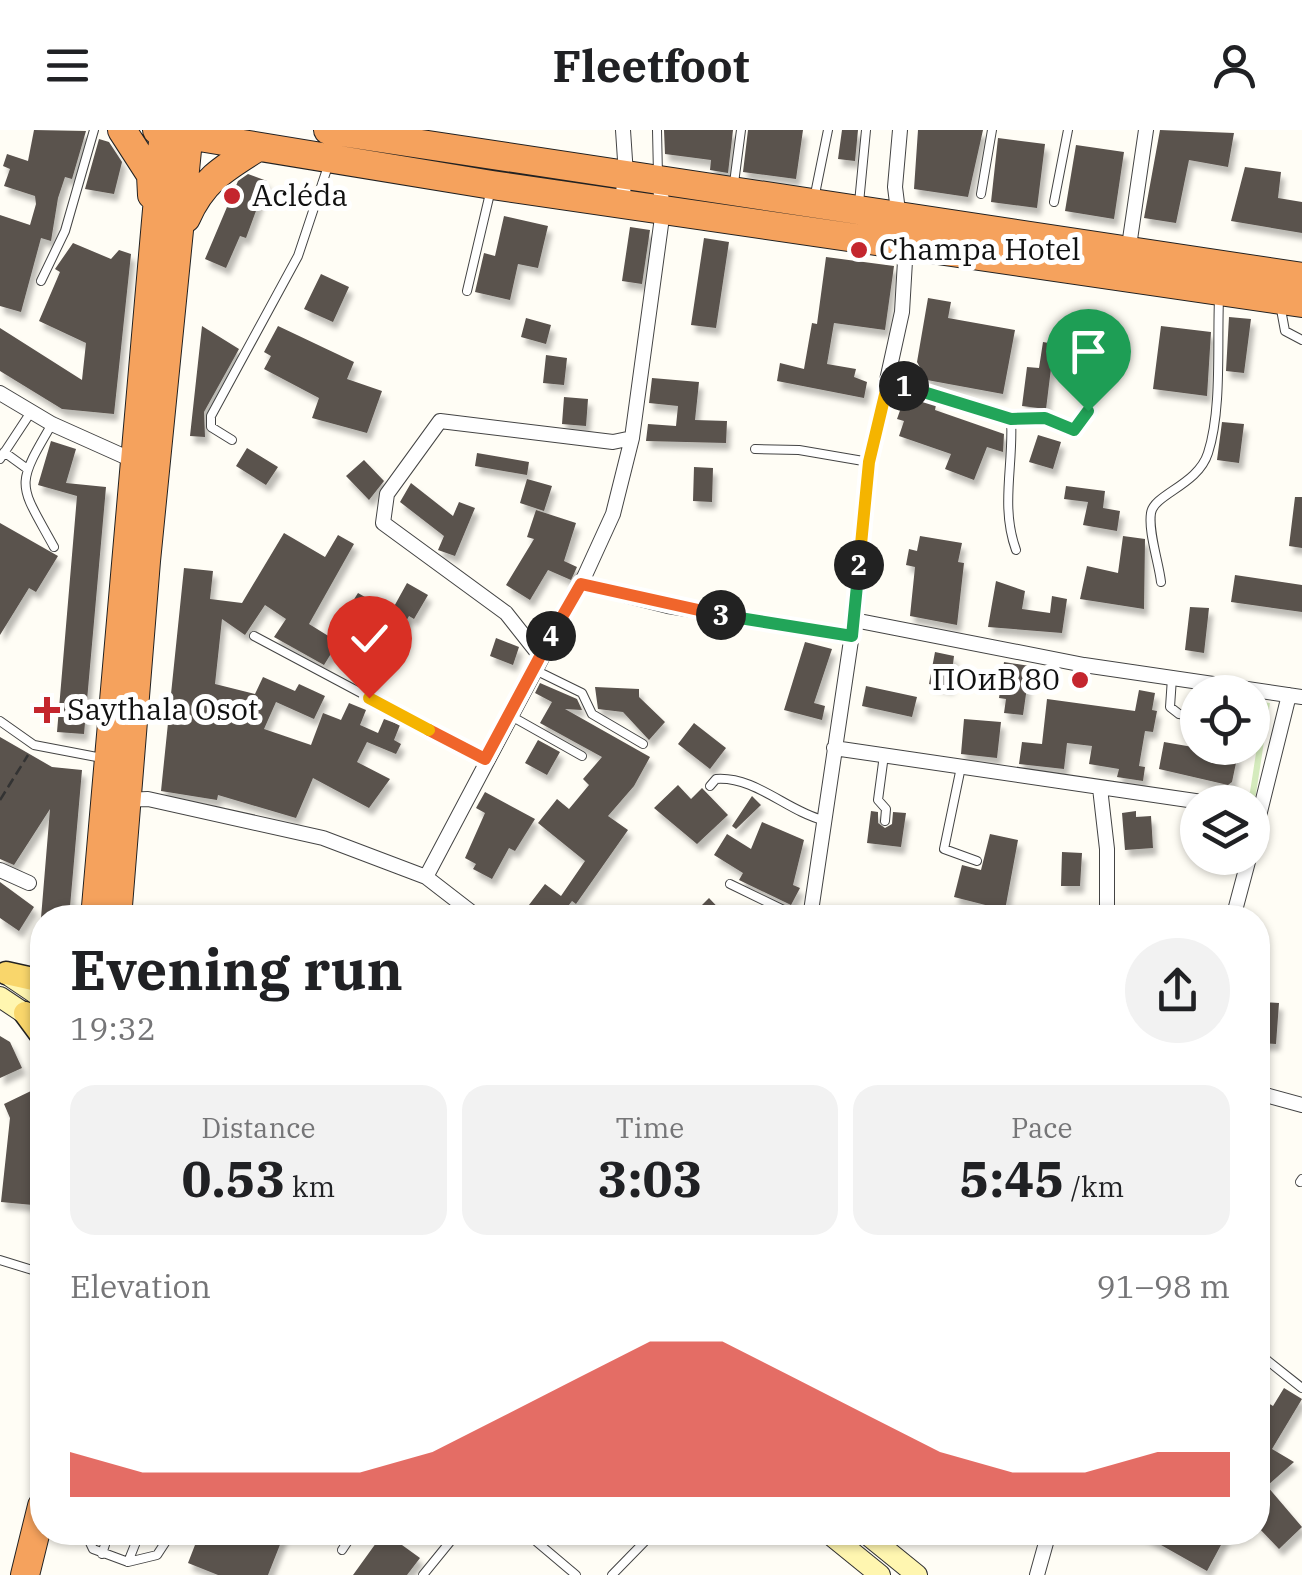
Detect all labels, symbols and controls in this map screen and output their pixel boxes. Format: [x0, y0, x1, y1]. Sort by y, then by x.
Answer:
text: Fleetfoot [553, 36, 749, 94]
icon: menu [40, 38, 95, 93]
icon: person [1207, 38, 1262, 93]
place label: Acléda [252, 175, 348, 214]
marker: Acléda [221, 185, 243, 207]
place label: Champa Hotel [879, 229, 1080, 268]
marker: Champa Hotel [848, 239, 870, 261]
pin [1046, 309, 1131, 412]
icon: arrive [1061, 324, 1116, 379]
pin: 1 [879, 361, 929, 411]
text: 1 [896, 367, 912, 404]
pin: 2 [834, 540, 884, 590]
text: 2 [851, 546, 867, 583]
pin: 3 [696, 590, 746, 640]
pin [327, 596, 412, 699]
text: 3 [713, 596, 729, 633]
icon: check [342, 611, 397, 666]
pin: 4 [526, 611, 576, 661]
text: 4 [543, 617, 559, 654]
place label: ПОиВ 80 [932, 659, 1060, 698]
marker: ПОиВ 80 [1069, 669, 1091, 691]
map controls [1180, 675, 1270, 875]
button: locate [1180, 675, 1270, 765]
place label: Saythala Osot [67, 689, 258, 728]
marker: Saythala Osot [36, 699, 58, 721]
button: layers [1180, 785, 1270, 875]
text: Evening run [70, 934, 403, 1005]
button: share [1125, 938, 1230, 1043]
text: 19:32 [70, 1007, 156, 1049]
text: Distance [201, 1109, 315, 1146]
text: Time [616, 1109, 684, 1146]
text: Pace [1011, 1109, 1072, 1146]
text: 0.53 [182, 1146, 286, 1211]
text: 3:03 [597, 1146, 703, 1211]
text: 5:45 [959, 1146, 1064, 1211]
text: km [286, 1168, 335, 1205]
text: /km [1064, 1168, 1124, 1205]
text: Elevation [70, 1265, 211, 1307]
text: 91–98 m [1096, 1265, 1230, 1307]

